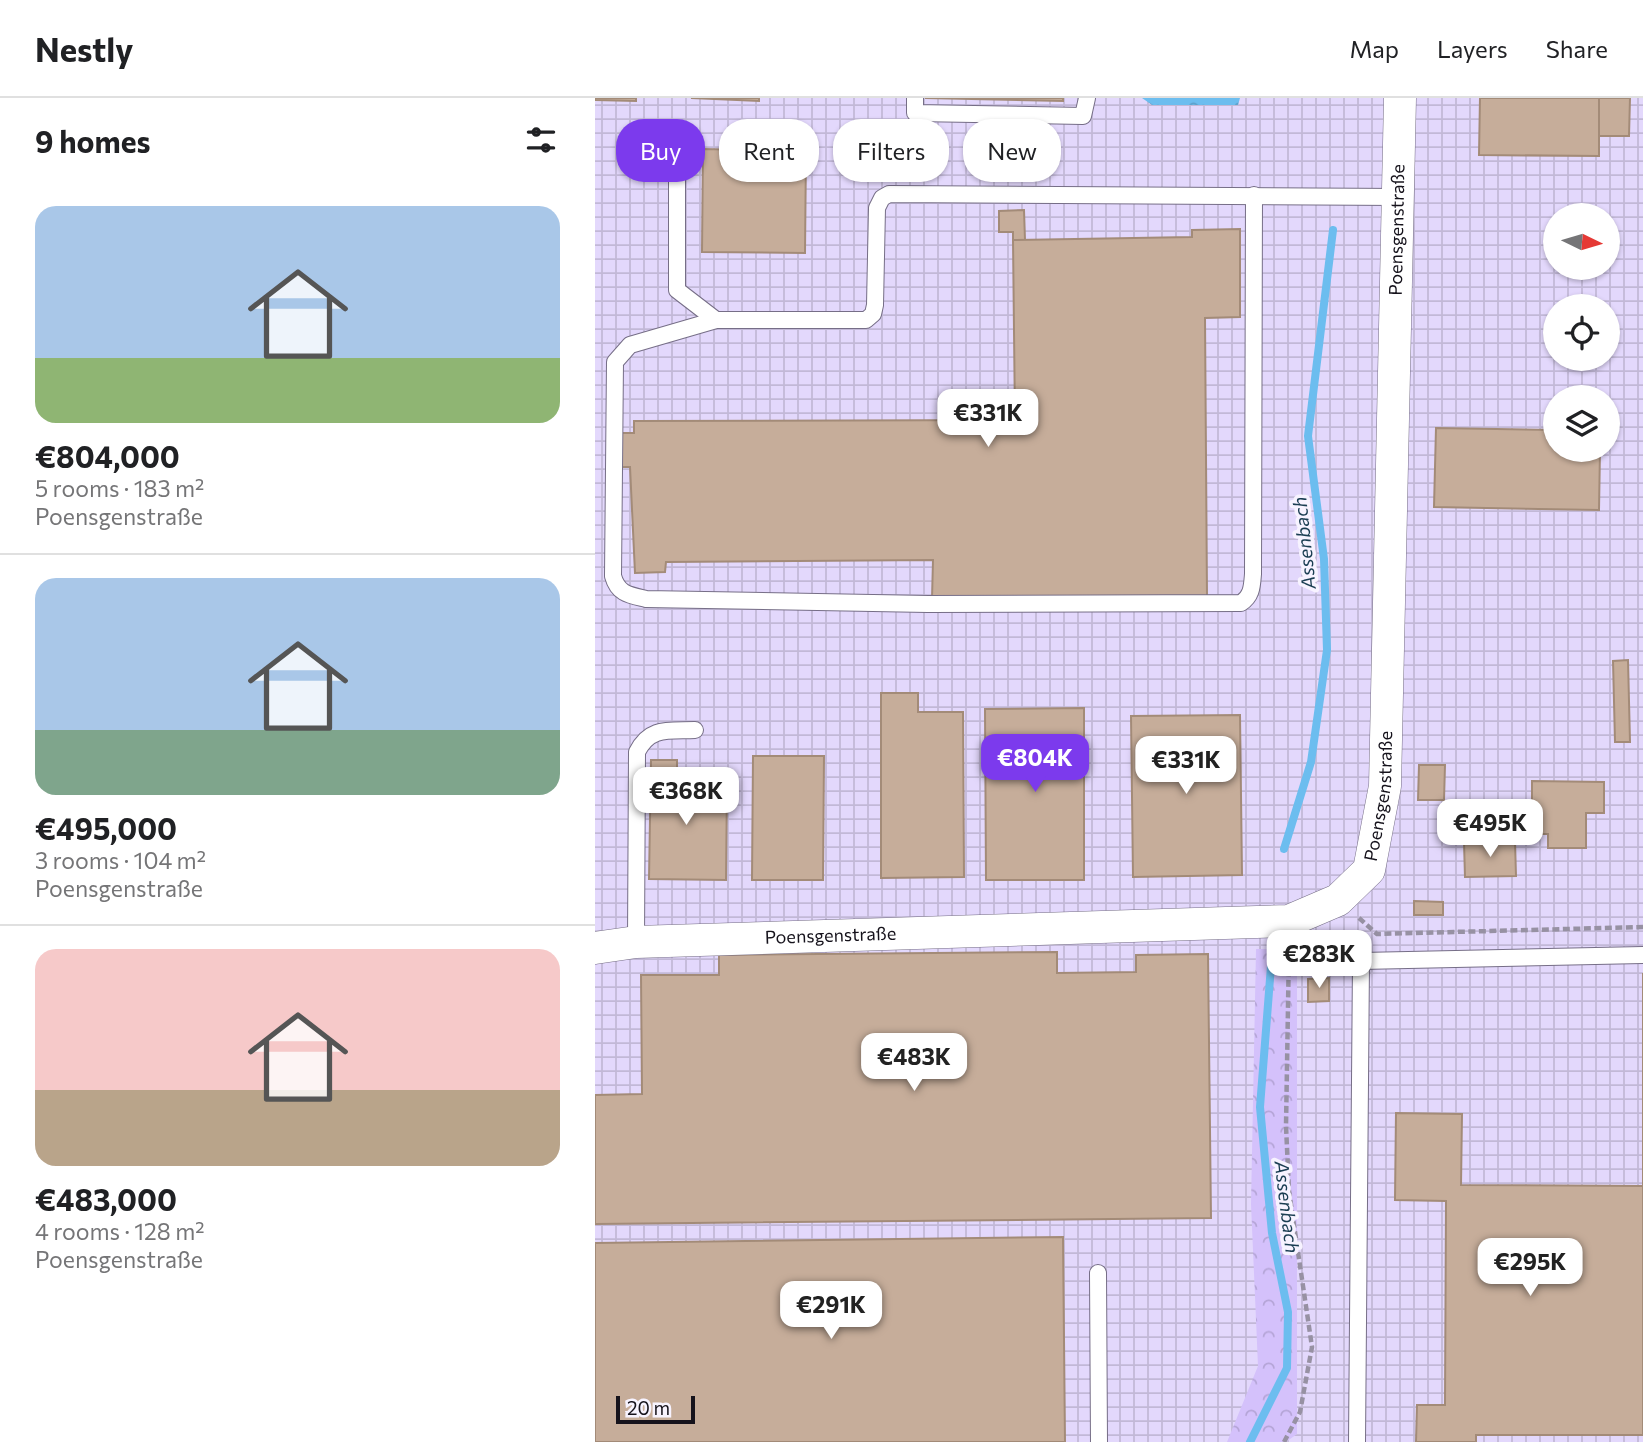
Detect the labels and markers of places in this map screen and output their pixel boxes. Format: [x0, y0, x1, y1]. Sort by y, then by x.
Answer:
pin: €331K [939, 390, 1037, 449]
pin: €804K [986, 734, 1084, 794]
pin: €331K [1137, 736, 1235, 796]
pin: €368K [637, 768, 735, 827]
pin: €495K [1441, 800, 1539, 859]
pin: €283K [1270, 930, 1368, 990]
pin: €483K [865, 1034, 963, 1093]
pin: €295K [1481, 1238, 1579, 1298]
pin: €291K [782, 1282, 880, 1341]

